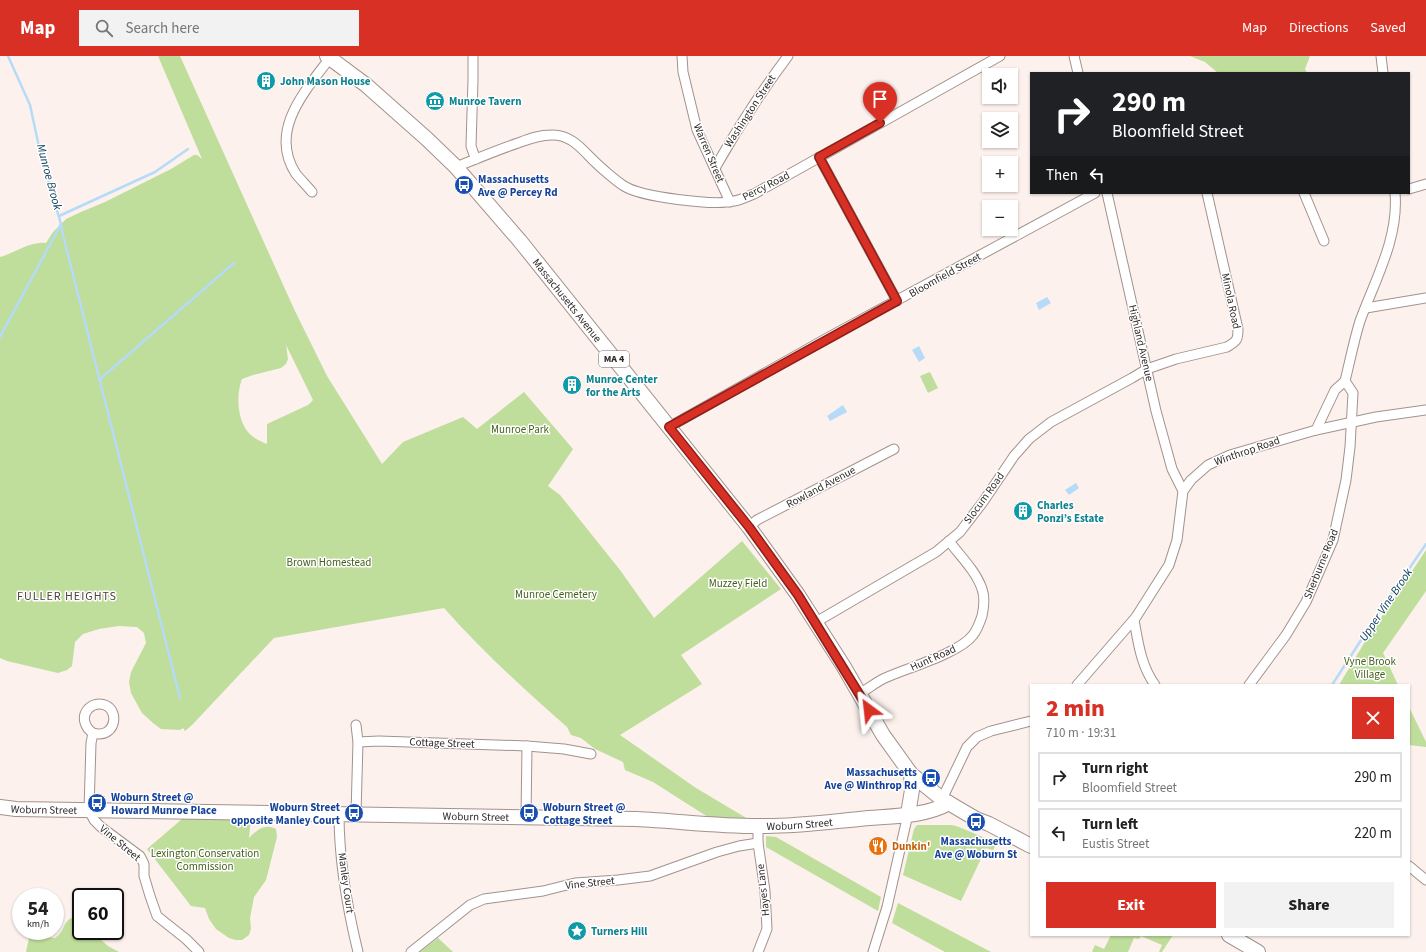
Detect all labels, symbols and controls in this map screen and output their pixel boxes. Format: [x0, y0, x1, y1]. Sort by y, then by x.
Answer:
search box [79, 10, 359, 46]
text: Map [20, 15, 55, 42]
icon: search [93, 17, 115, 39]
text: Search here [125, 18, 199, 39]
text: Map [1242, 18, 1267, 38]
text: Directions [1289, 18, 1348, 38]
text: Saved [1370, 18, 1406, 38]
map controls [982, 68, 1018, 236]
button: sound [982, 68, 1018, 104]
building icon: John Mason House [255, 70, 277, 92]
street label: Washington Street [721, 71, 779, 150]
place label: John Mason House [280, 74, 371, 89]
pin [863, 82, 897, 123]
text: 290 m [1112, 82, 1186, 122]
icon: arrive [869, 88, 891, 110]
icon: right [1046, 88, 1098, 140]
museum icon: Munroe Tavern [424, 90, 446, 112]
place label: Munroe Tavern [449, 94, 521, 109]
button: layers [982, 112, 1018, 148]
text: Bloomfield Street [1112, 119, 1244, 144]
street label: Warren Street [690, 121, 728, 185]
water label: Munroe Brook [32, 142, 66, 212]
button: + [982, 156, 1018, 192]
icon: left [1086, 164, 1108, 186]
text: Then [1046, 165, 1078, 186]
street label: Percy Road [740, 168, 792, 204]
place label: Massachusetts Ave @ Percey Rd [477, 172, 557, 200]
bus stop icon: Massachusetts Ave @ Percey Rd [453, 174, 475, 196]
button: − [982, 200, 1018, 236]
street label: Bloomfield Street [906, 249, 984, 301]
street label: Massachusetts Avenue [529, 255, 606, 346]
street label: Minola Road [1218, 272, 1244, 330]
street label: Highland Avenue [1125, 303, 1157, 383]
road number: MA 4 [599, 351, 629, 367]
place label: Munroe Center for the Arts [586, 372, 658, 400]
building icon: Munroe Center for the Arts [561, 374, 583, 396]
park label: Munroe Park [491, 422, 549, 437]
street label: Winthrop Road [1212, 433, 1282, 469]
street label: Rowland Avenue [784, 462, 859, 512]
street label: Slocum Road [960, 469, 1008, 527]
place label: Charles Ponzi’s Estate [1037, 498, 1104, 526]
building icon: Charles Ponzi’s Estate [1012, 500, 1034, 522]
street label: Sherburne Road [1300, 527, 1342, 601]
park label: Brown Homestead [287, 555, 371, 570]
water label: Upper Vine Brook [1355, 565, 1417, 645]
park label: Muzzey Field [709, 576, 767, 591]
park label: Munroe Cemetery [515, 587, 597, 602]
district label: FULLER HEIGHTS [17, 588, 117, 605]
street label: Hunt Road [908, 641, 958, 675]
park label: Vyne Brook Village [1344, 654, 1397, 682]
position arrow [848, 689, 890, 731]
text: 2 min [1046, 691, 1105, 726]
button: close [1352, 697, 1394, 739]
text: 710 m · 19:31 [1046, 724, 1116, 742]
street label: Cottage Street [409, 734, 475, 752]
text: Turn right [1082, 758, 1148, 779]
place label: Massachusetts Ave @ Winthrop Rd [824, 765, 917, 793]
icon: right [1048, 766, 1070, 788]
bus stop icon: Massachusetts Ave @ Winthrop Rd [920, 767, 942, 789]
text: 290 m [1354, 767, 1392, 788]
text: Bloomfield Street [1082, 779, 1177, 797]
place label: Woburn Street @ Howard Munroe Place [111, 790, 217, 818]
bus stop icon: Woburn Street @ Howard Munroe Place [86, 792, 108, 814]
place label: Woburn Street opposite Manley Court [231, 800, 341, 828]
place label: Woburn Street @ Cottage Street [543, 800, 625, 828]
street label: Woburn Street [10, 801, 77, 817]
bus stop icon: Woburn Street opposite Manley Court [343, 802, 365, 824]
bus stop icon: Woburn Street @ Cottage Street [518, 802, 540, 824]
street label: Woburn Street [443, 808, 509, 824]
bus stop icon: Massachusetts Ave @ Woburn St [965, 811, 987, 833]
street label: Woburn Street [766, 814, 834, 834]
text: Turn left [1082, 814, 1138, 835]
street label: Vine Street [96, 821, 144, 865]
icon: left [1048, 822, 1070, 844]
text: 220 m [1354, 823, 1392, 844]
place label: Massachusetts Ave @ Woburn St [934, 834, 1018, 862]
restaurant icon: Dunkin' [867, 835, 889, 857]
text: Eustis Street [1082, 835, 1149, 853]
place label: Dunkin' [892, 839, 930, 854]
park label: Lexington Conservation Commission [151, 846, 259, 874]
street label: Manley Court [334, 852, 358, 915]
street label: Hayes Lane [753, 863, 773, 917]
street label: Vine Street [565, 873, 616, 893]
button: Exit [1046, 882, 1216, 928]
button: Share [1224, 882, 1394, 928]
speed limit sign: 60 [72, 888, 124, 940]
text: 54 [27, 895, 49, 923]
text: km/h [27, 917, 49, 931]
place icon: Turners Hill [566, 920, 588, 942]
place label: Turners Hill [591, 924, 648, 939]

